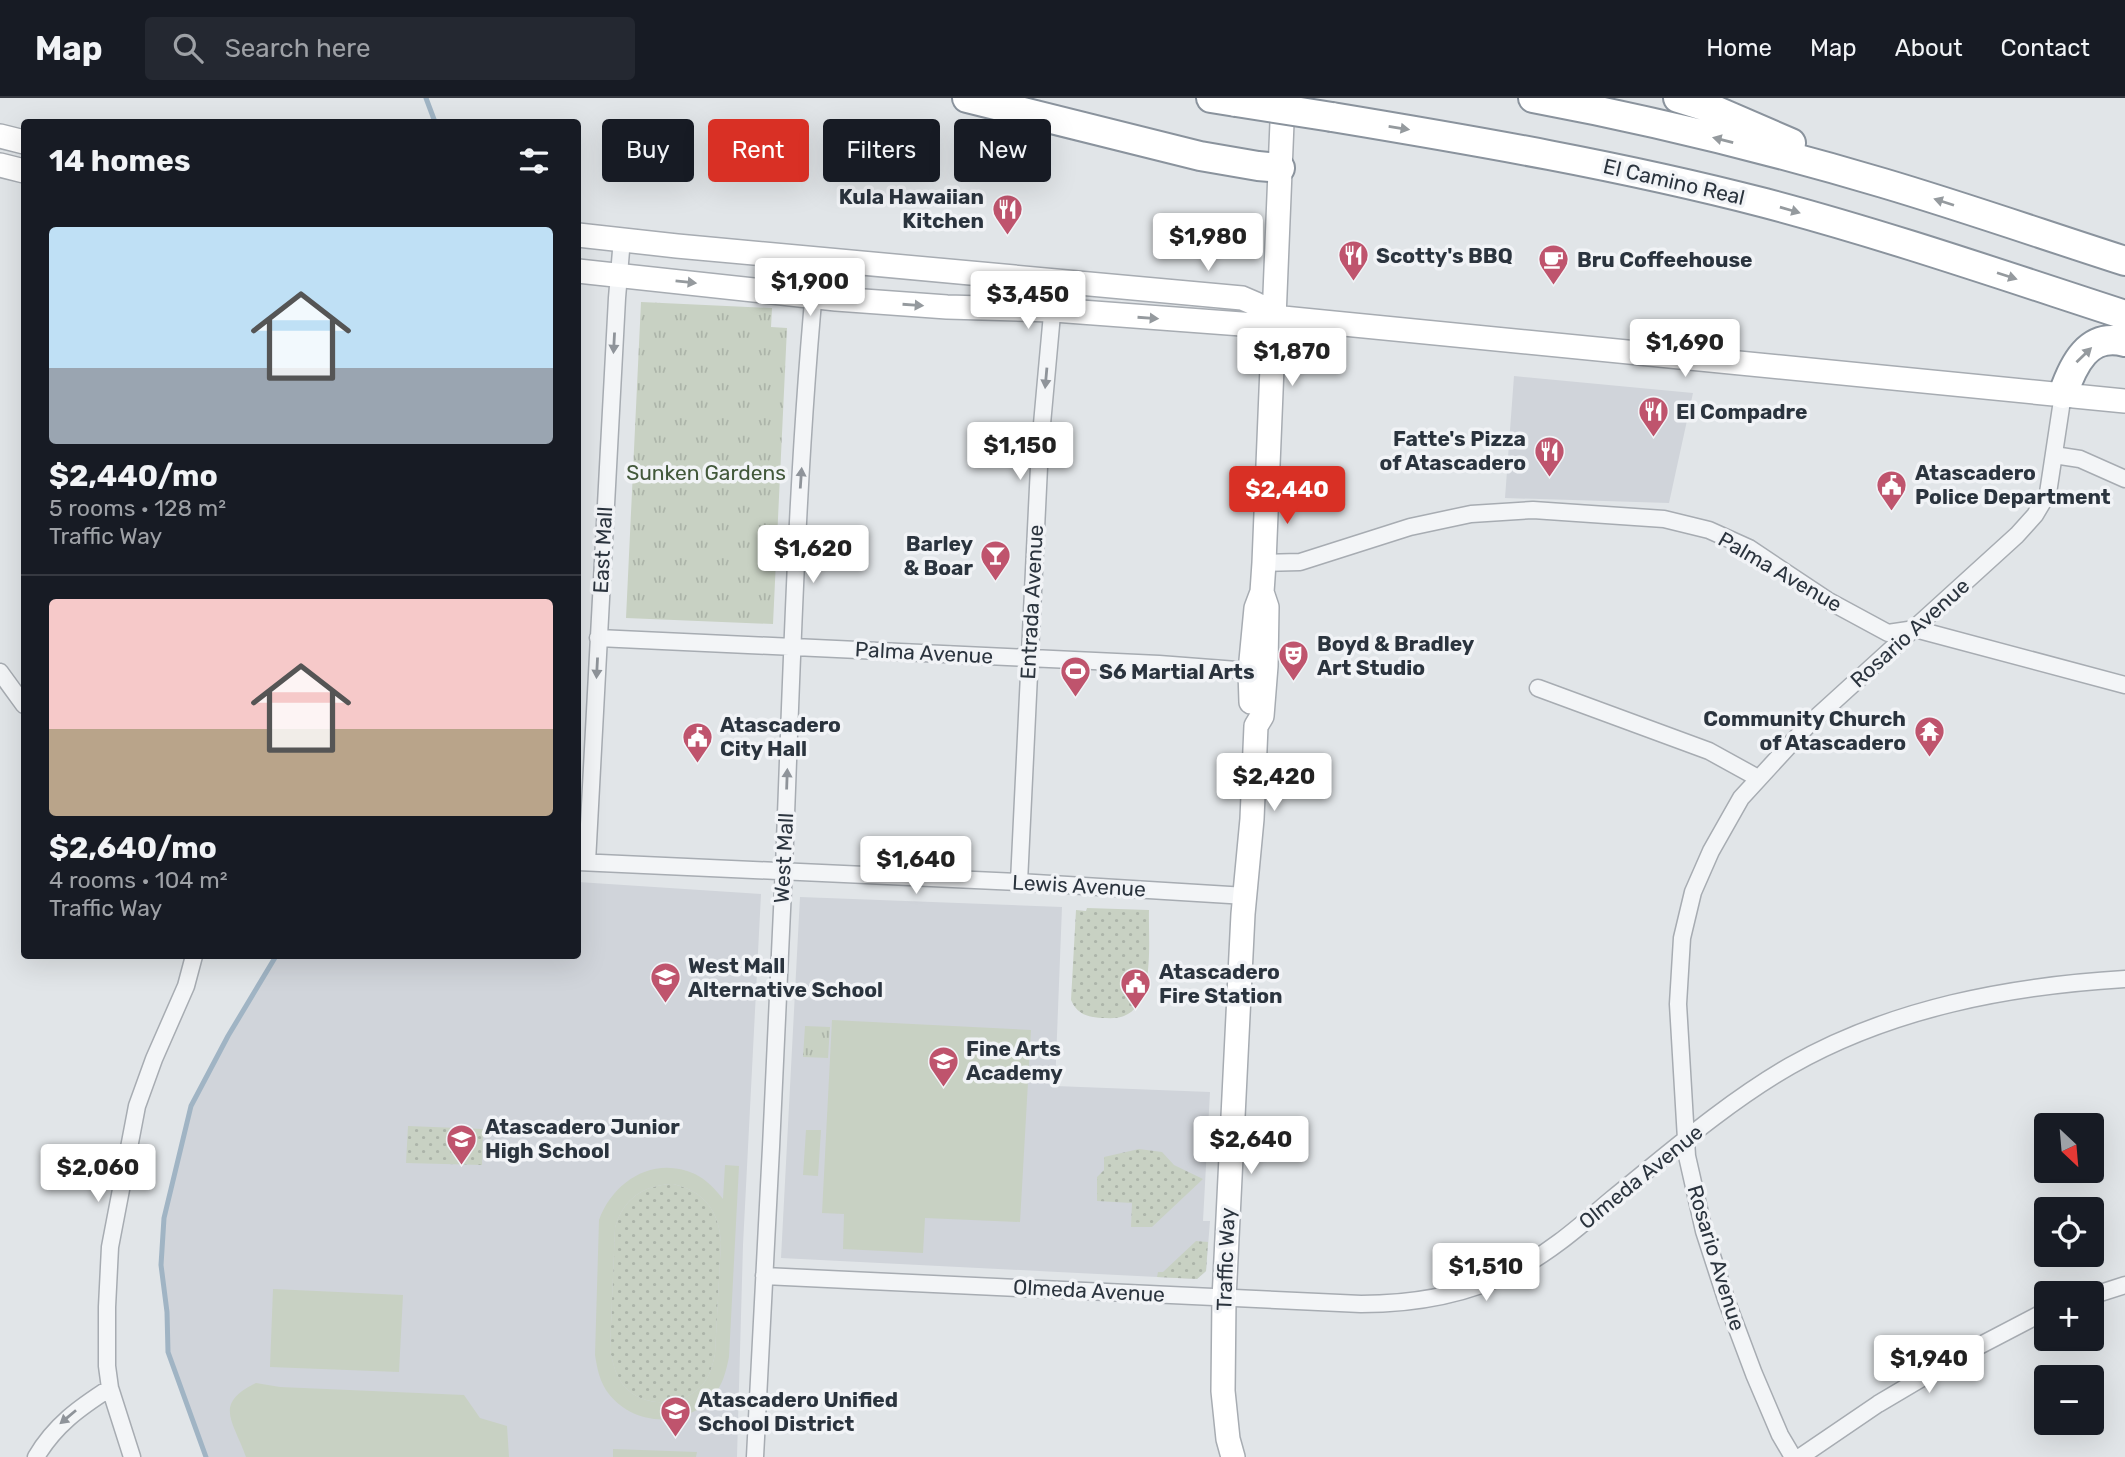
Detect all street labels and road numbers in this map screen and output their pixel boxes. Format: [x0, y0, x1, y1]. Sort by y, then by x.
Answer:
street label: El Camino Real [1601, 153, 1747, 210]
street label: East Mall [588, 506, 617, 594]
street label: Entrada Avenue [1015, 524, 1048, 680]
street label: Palma Avenue [1714, 526, 1846, 617]
street label: Rosario Avenue [1845, 573, 1974, 693]
street label: Palma Avenue [854, 636, 994, 669]
street label: West Mall [769, 812, 798, 904]
street label: Lewis Avenue [1012, 870, 1147, 901]
street label: Olmeda Avenue [1574, 1119, 1708, 1234]
street label: Rosario Avenue [1682, 1182, 1751, 1334]
street label: Traffic Way [1211, 1206, 1240, 1311]
street label: Olmeda Avenue [1012, 1274, 1166, 1307]

